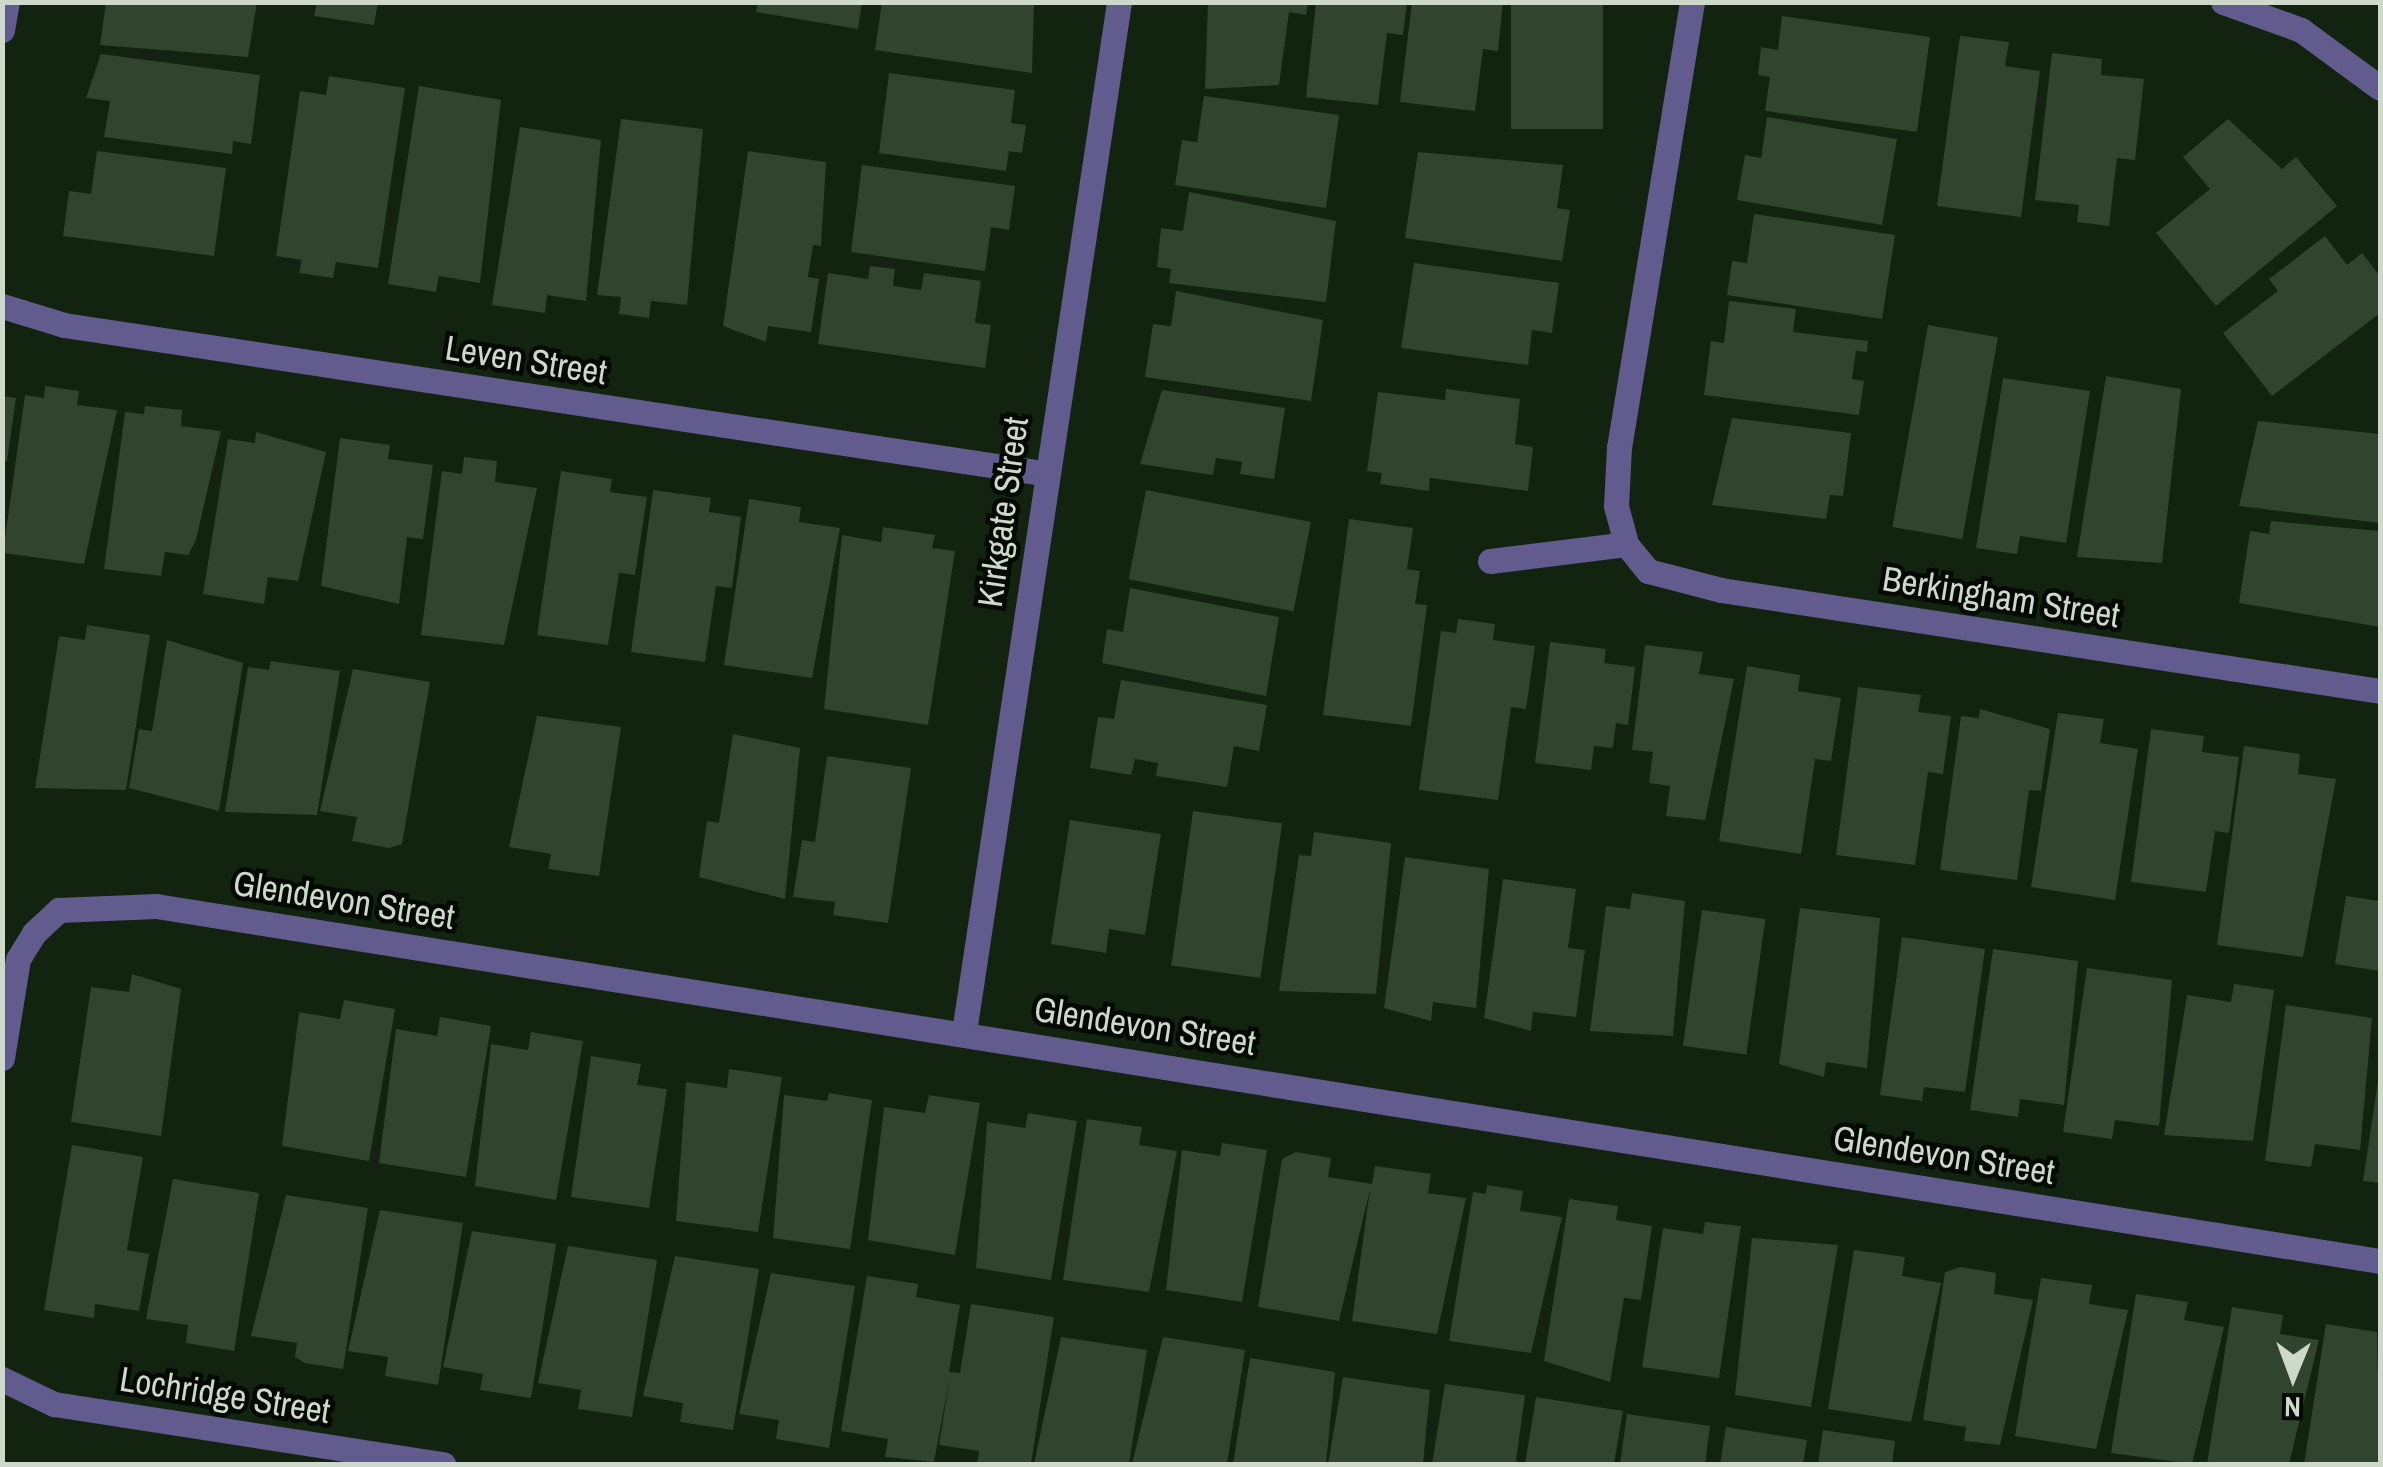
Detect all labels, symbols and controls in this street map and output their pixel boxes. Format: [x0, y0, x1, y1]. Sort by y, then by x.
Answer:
street label: Leven Street [442, 327, 610, 393]
street label: Kirkgate Street [969, 414, 1037, 610]
street label: Berkingham Street [1880, 558, 2122, 636]
street label: Glendevon Street [230, 862, 458, 938]
street label: Glendevon Street [1031, 988, 1259, 1064]
street label: Glendevon Street [1830, 1117, 2058, 1193]
north arrow [2243, 1327, 2343, 1427]
street label: Lochridge Street [117, 1358, 333, 1432]
text: N [2284, 1388, 2301, 1426]

